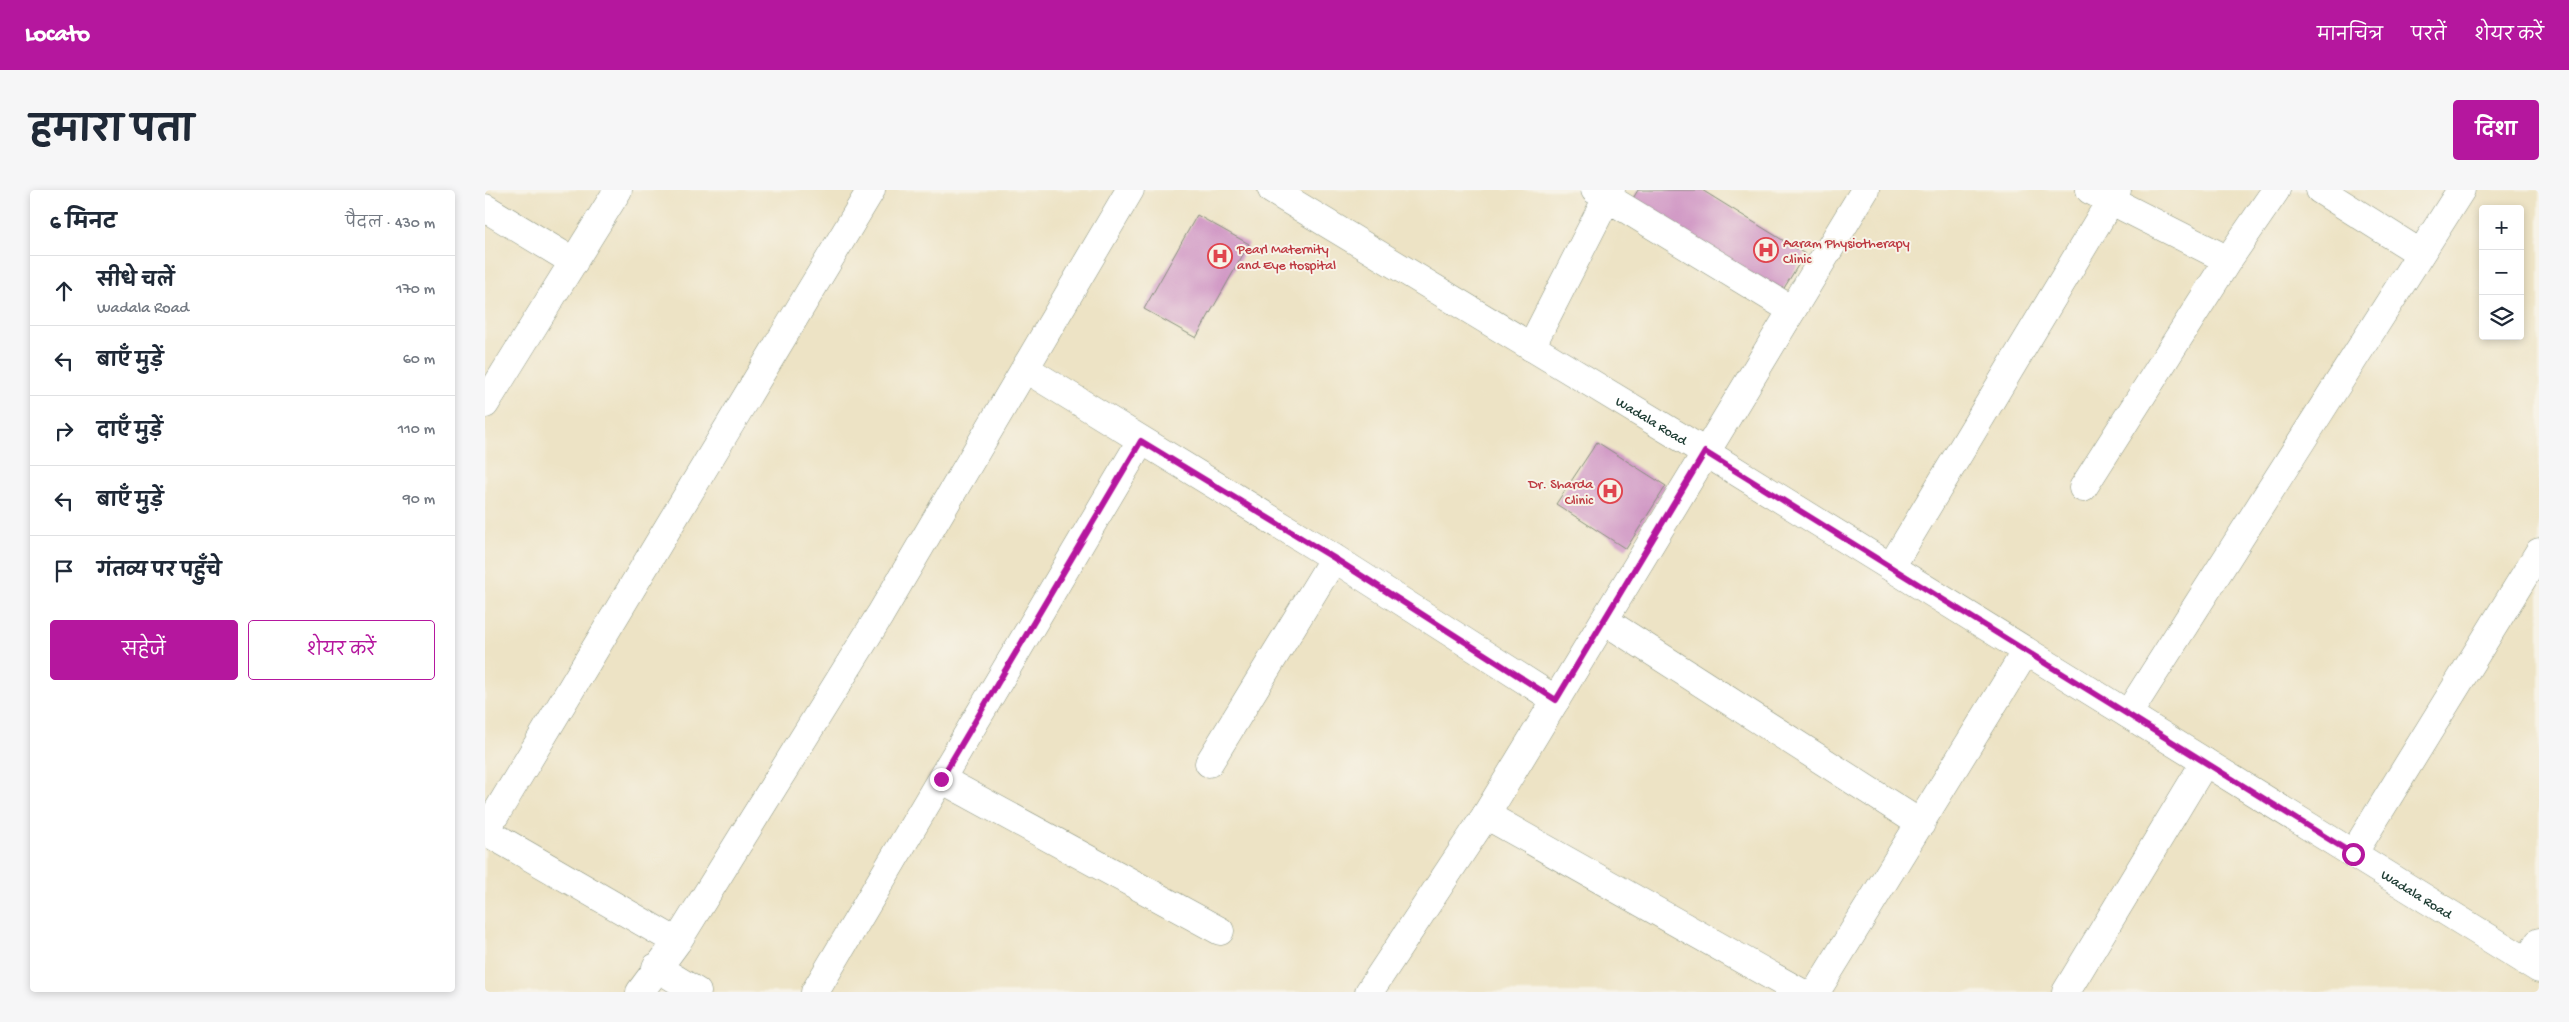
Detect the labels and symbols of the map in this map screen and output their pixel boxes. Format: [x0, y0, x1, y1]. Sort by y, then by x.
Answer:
place label: Aaram Physiotherapy Clinic [1783, 236, 1910, 269]
hospital icon: Aaram Physiotherapy Clinic [1753, 237, 1779, 263]
place label: Pearl Maternity and Eye Hospital [1236, 242, 1336, 275]
hospital icon: Pearl Maternity and Eye Hospital [1207, 243, 1233, 269]
street label: Wadala Road [1612, 394, 1691, 451]
place label: Dr. Sharda Clinic [1527, 477, 1594, 510]
hospital icon: Dr. Sharda Clinic [1597, 478, 1623, 504]
route end [930, 768, 953, 791]
route start [2342, 843, 2365, 866]
street label: Wadala Road [2377, 867, 2456, 925]

